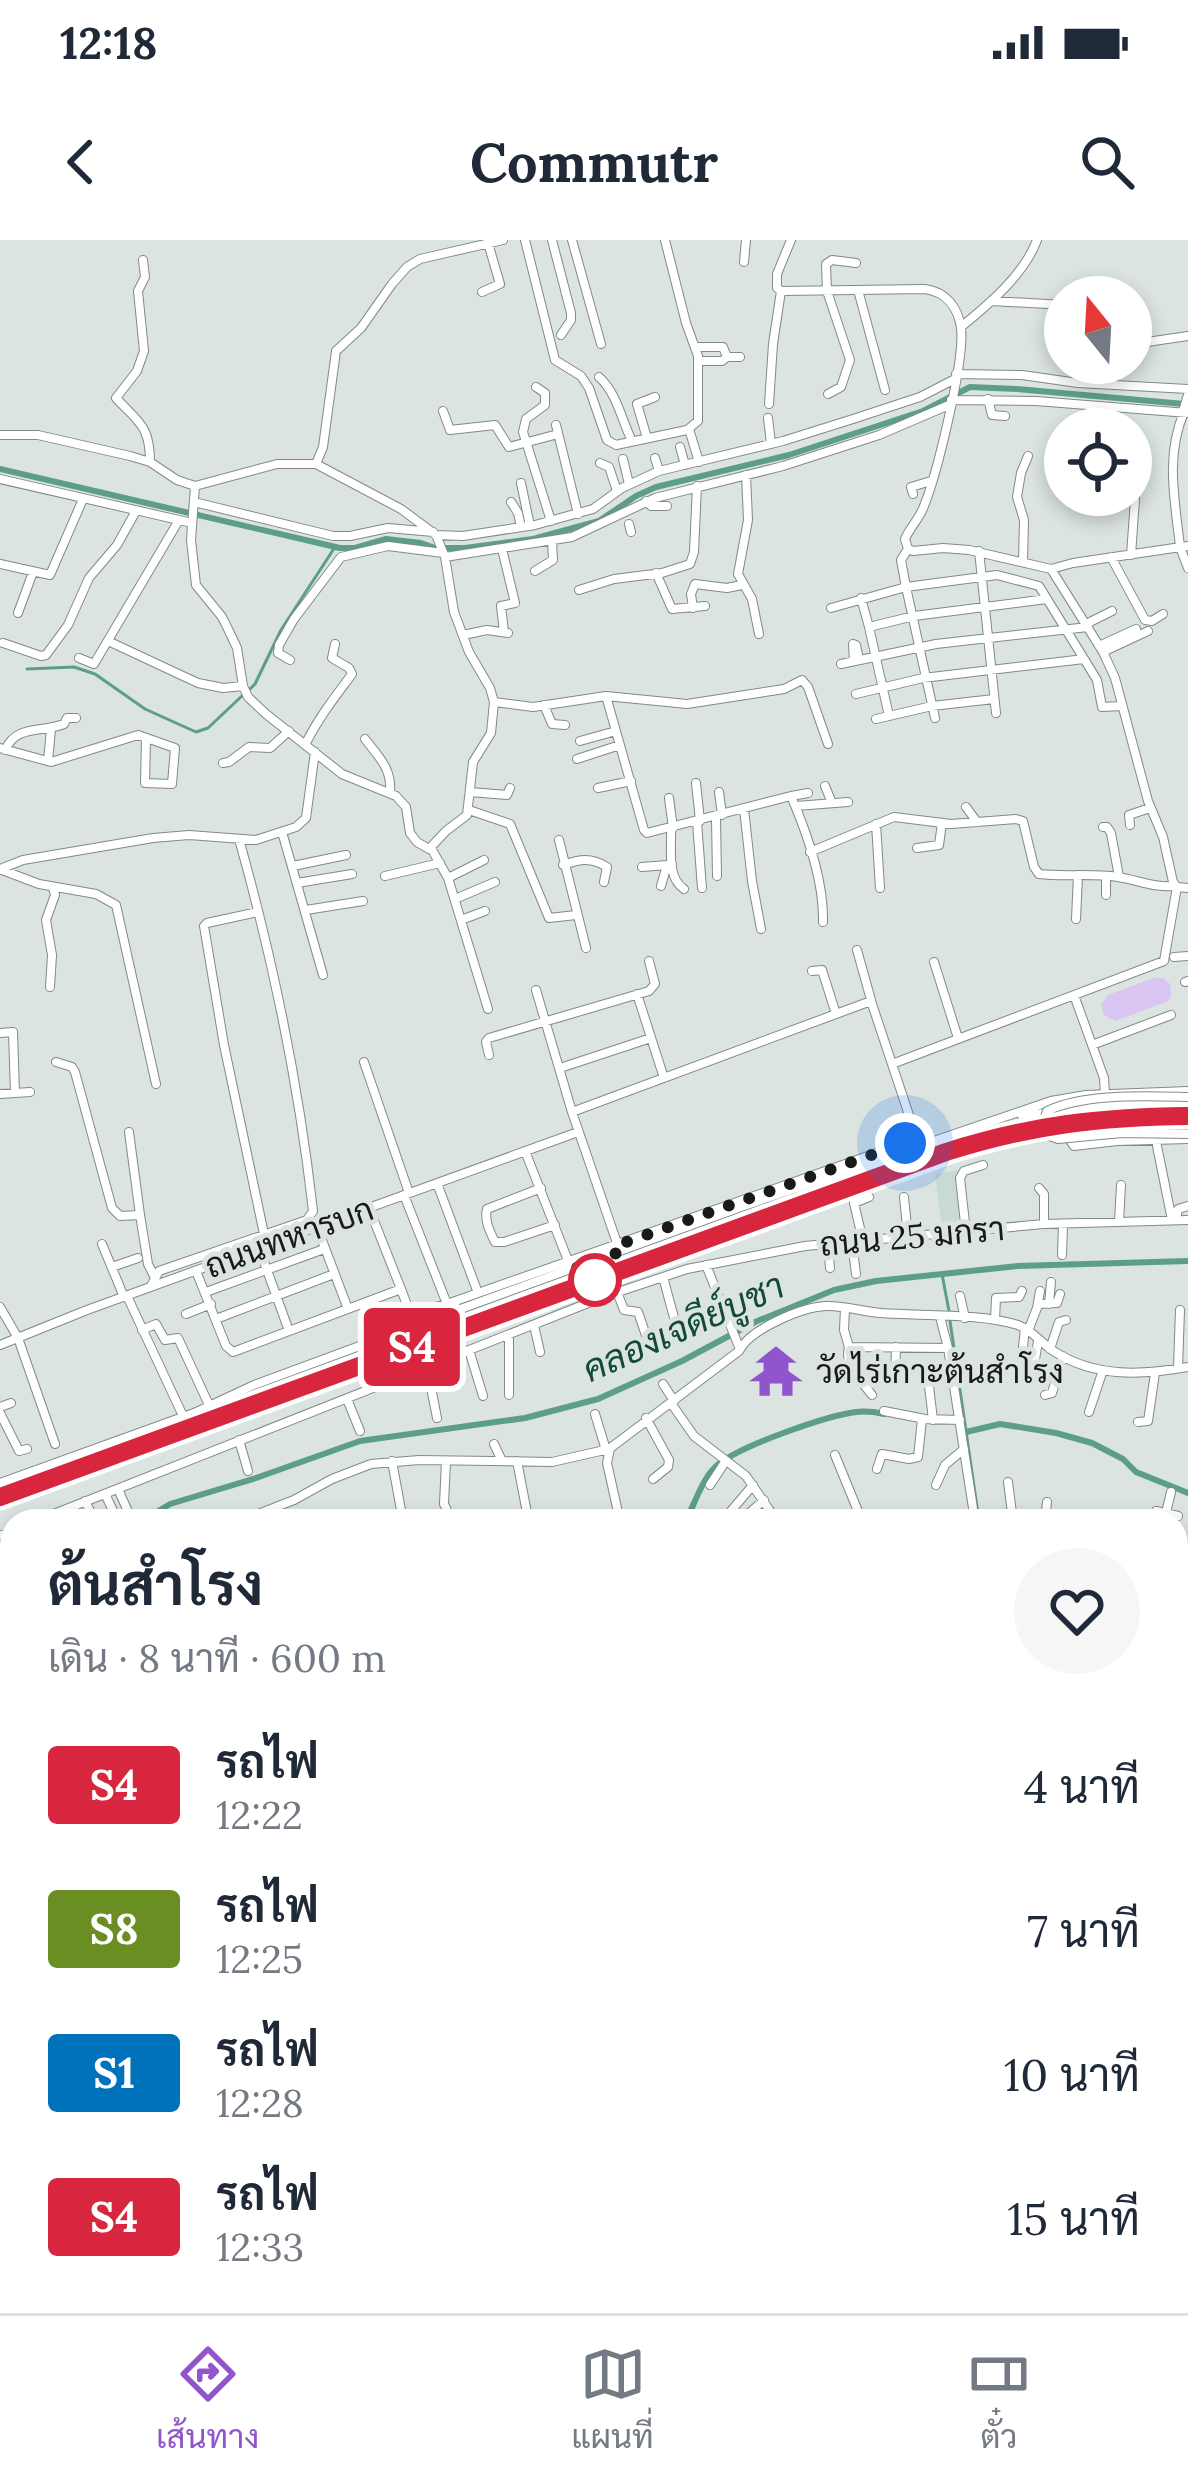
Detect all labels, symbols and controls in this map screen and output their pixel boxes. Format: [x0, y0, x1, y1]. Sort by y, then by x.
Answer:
text: 12:18 [60, 14, 158, 71]
text: Commutr [470, 128, 718, 197]
icon: back [48, 129, 114, 195]
icon: search [1074, 129, 1140, 195]
north arrow [1044, 276, 1152, 384]
map controls [1044, 276, 1152, 516]
button: locate [1044, 408, 1152, 516]
your location [875, 1113, 935, 1173]
street label: ถนนทหารบก [199, 1187, 379, 1287]
street label: ถนน 25 มกรา [818, 1207, 1006, 1265]
unlabelled marker [570, 1255, 620, 1305]
water label: คลองเจดีย์บูชา [575, 1262, 792, 1394]
line badge: S4 [358, 1308, 466, 1386]
text: S4 [388, 1320, 436, 1374]
temple icon: วัดไร่เกาะต้นสำโรง [747, 1342, 805, 1400]
place label: วัดไร่เกาะต้นสำโรง [816, 1350, 1064, 1392]
text: ต้นสำโรง [48, 1548, 263, 1621]
button: heart [1014, 1548, 1140, 1674]
text: เดิน · 8 นาที · 600 m [48, 1633, 386, 1683]
text: รถไฟ [216, 1733, 319, 1790]
text: S4 [90, 1758, 138, 1812]
text: 4 นาที [1024, 1758, 1140, 1815]
text: 12:22 [216, 1790, 303, 1840]
text: รถไฟ [216, 1877, 319, 1934]
text: S8 [89, 1902, 139, 1956]
text: 7 นาที [1027, 1902, 1140, 1959]
text: 12:25 [216, 1934, 303, 1984]
text: รถไฟ [216, 2021, 319, 2078]
text: S1 [93, 2046, 135, 2100]
text: 10 นาที [1004, 2046, 1140, 2103]
text: 12:28 [216, 2078, 304, 2128]
text: รถไฟ [216, 2165, 319, 2222]
text: S4 [90, 2190, 138, 2244]
text: 15 นาที [1007, 2190, 1140, 2247]
text: 12:33 [216, 2222, 304, 2272]
tab: เส้นทาง [156, 2341, 259, 2457]
tab: แผนที่ [571, 2341, 654, 2457]
tab: ตั๋ว [966, 2341, 1032, 2457]

